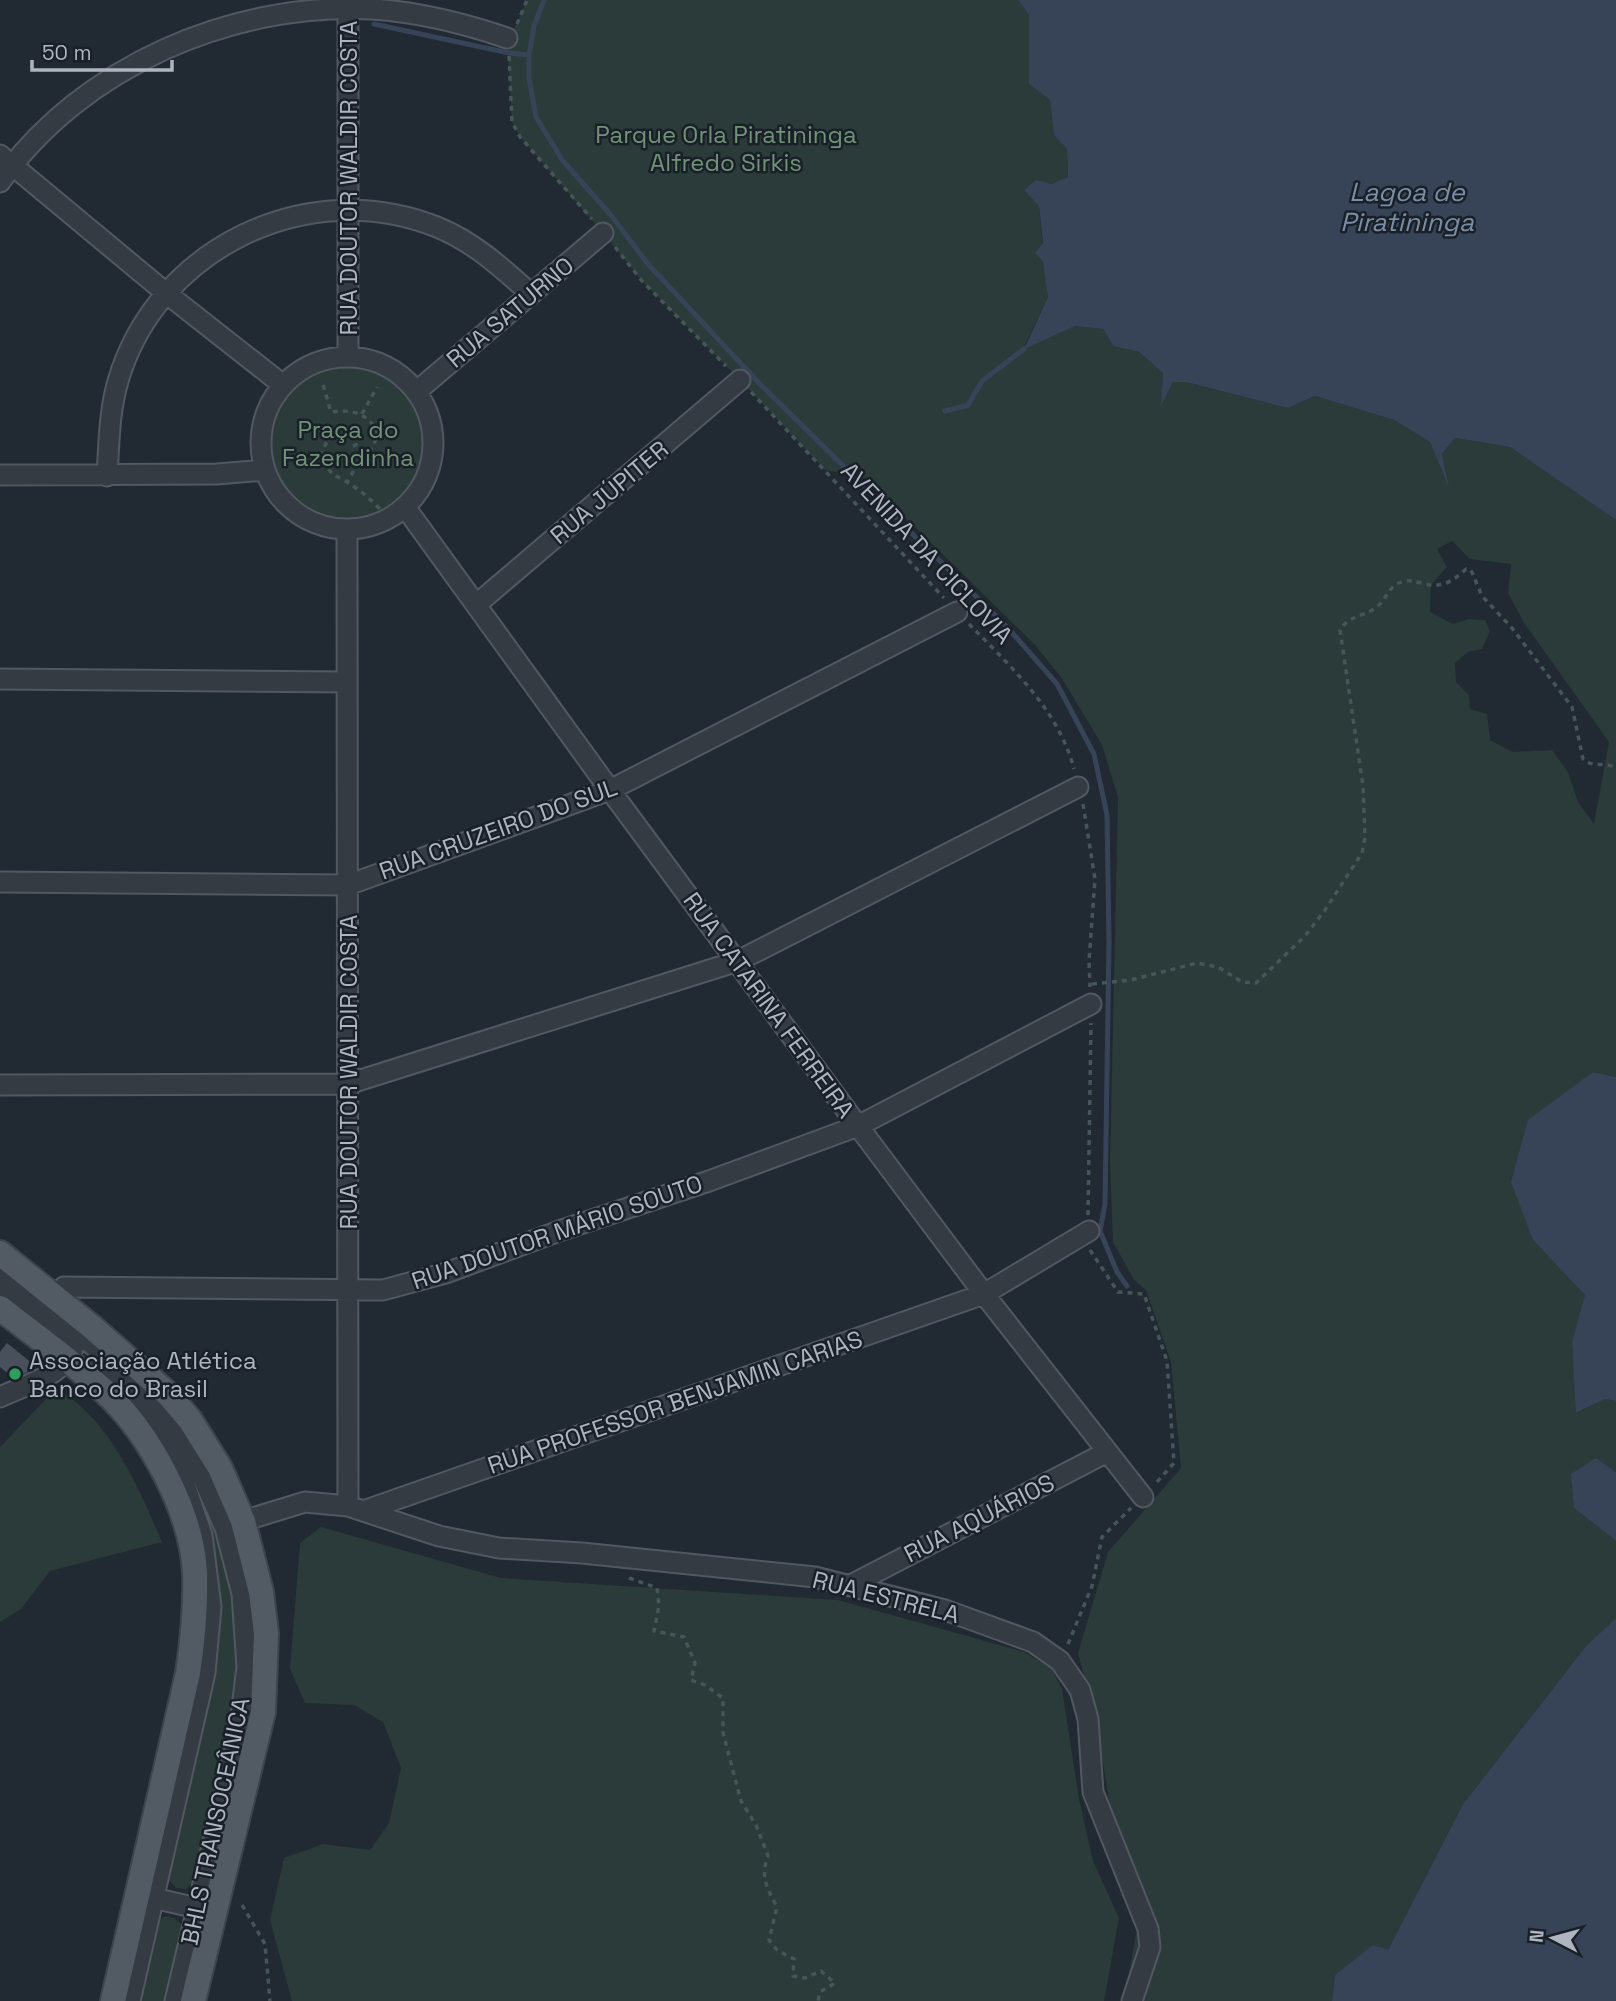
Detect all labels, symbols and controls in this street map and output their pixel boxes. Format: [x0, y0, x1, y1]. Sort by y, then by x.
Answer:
street label: RUA DOUTOR WALDIR COSTA [333, 21, 364, 335]
scale bar [32, 28, 172, 72]
text: 50 m [42, 39, 92, 66]
park label: Parque Orla Piratininga Alfredo Sirkis [595, 119, 857, 178]
water label: Lagoa de Piratininga [1340, 175, 1475, 239]
street label: RUA SATURNO [440, 250, 580, 374]
park label: Praça do Fazendinha [282, 414, 414, 473]
street label: RUA JÚPITER [543, 434, 675, 550]
street label: AVENIDA DA CICLOVIA [834, 455, 1020, 651]
street label: RUA CRUZEIRO DO SUL [375, 772, 621, 886]
street label: RUA CATARINA FERREIRA [677, 886, 861, 1124]
street label: RUA DOUTOR WALDIR COSTA [333, 915, 364, 1229]
street label: RUA DOUTOR MÁRIO SOUTO [407, 1168, 707, 1296]
street label: RUA PROFESSOR BENJAMIN CARIAS [483, 1323, 867, 1481]
place label: Associação Atlética Banco do Brasil [29, 1345, 257, 1404]
marker: Associação Atlética Banco do Brasil [7, 1366, 23, 1382]
street label: RUA AQUÁRIOS [898, 1467, 1060, 1569]
street label: RUA ESTRELA [809, 1564, 963, 1630]
street label: BHLS TRANSOCEÂNICA [174, 1694, 256, 1948]
north arrow [1518, 1903, 1588, 1973]
text: N [1523, 1929, 1550, 1944]

